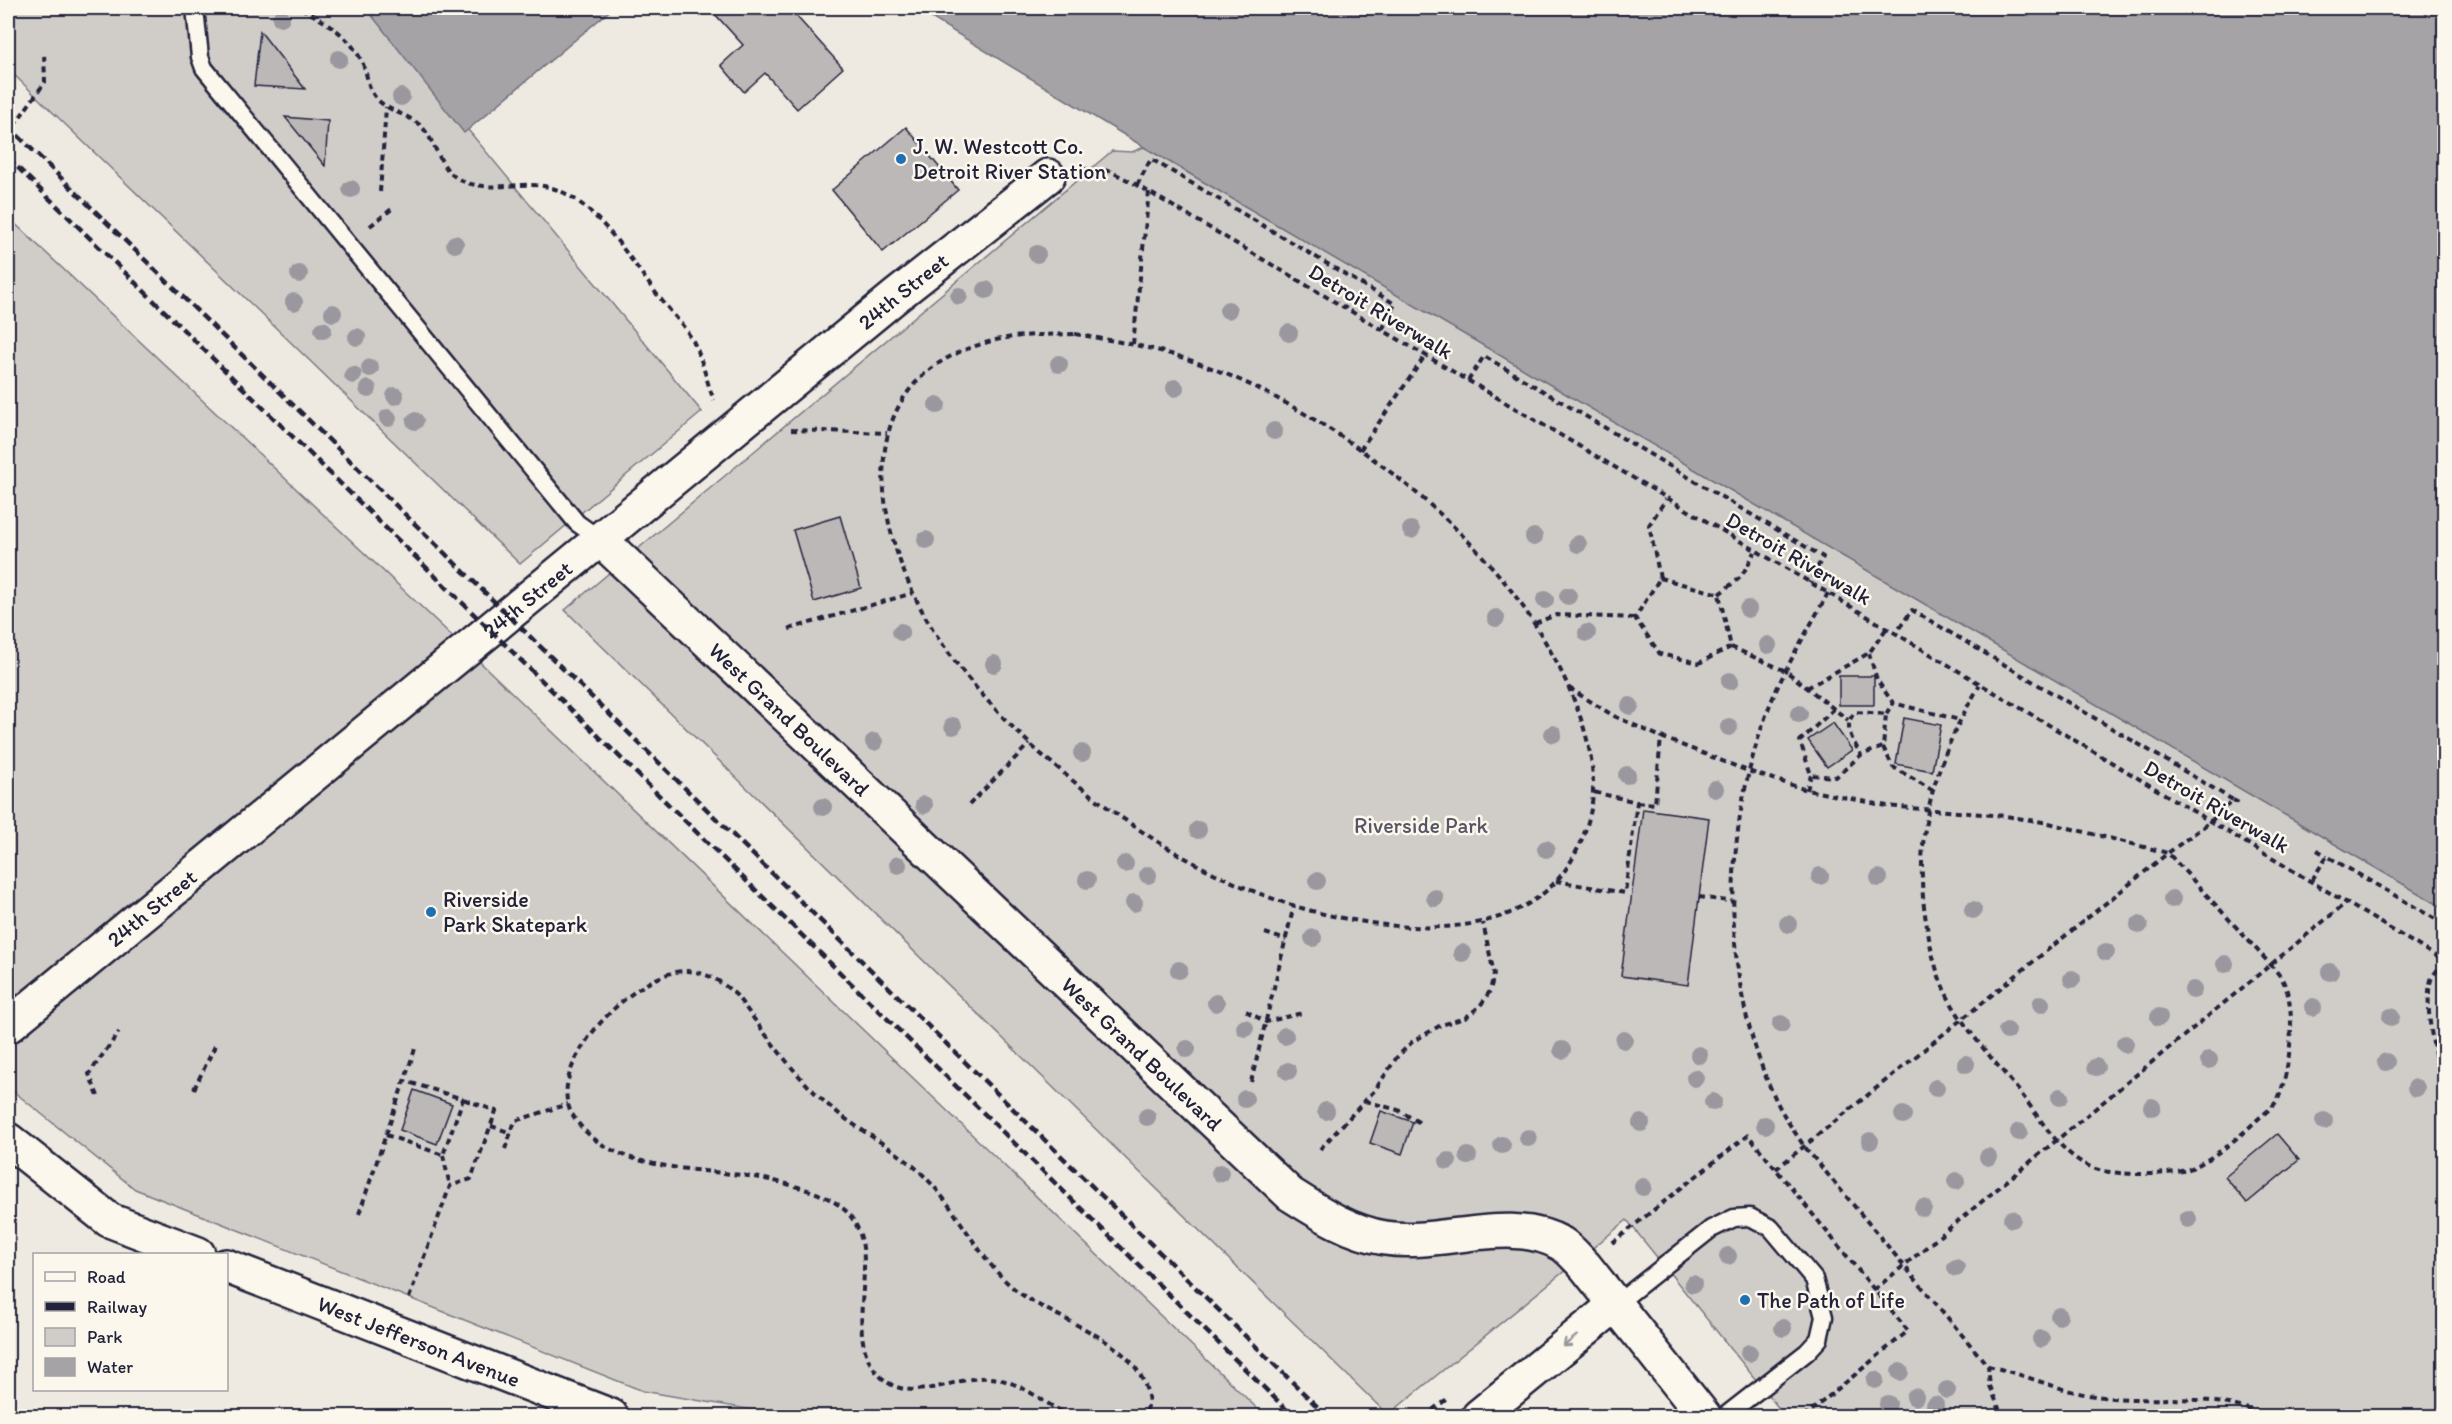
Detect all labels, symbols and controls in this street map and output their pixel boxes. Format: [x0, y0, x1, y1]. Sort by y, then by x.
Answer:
place label: J. W. Westcott Co. Detroit River Station [913, 133, 1107, 185]
marker: J. W. Westcott Co. Detroit River Station [894, 152, 908, 166]
street label: 24th Street [853, 247, 954, 336]
street label: Detroit Riverwalk [1304, 258, 1458, 365]
street label: Detroit Riverwalk [1721, 506, 1876, 611]
street label: 24th Street [477, 555, 578, 644]
street label: West Grand Boulevard [703, 637, 875, 802]
street label: Detroit Riverwalk [2139, 754, 2294, 859]
park label: Riverside Park [1354, 812, 1489, 839]
street label: 24th Street [102, 864, 202, 953]
place label: Riverside Park Skatepark [443, 886, 588, 938]
marker: Riverside Park Skatepark [424, 905, 438, 919]
street label: West Grand Boulevard [1056, 971, 1228, 1137]
legend [33, 1253, 228, 1391]
text: Road [87, 1266, 126, 1288]
place label: The Path of Life [1757, 1287, 1905, 1314]
street label: West Jefferson Avenue [314, 1290, 524, 1393]
marker: The Path of Life [1738, 1293, 1752, 1307]
text: Railway [87, 1296, 148, 1318]
text: Park [87, 1326, 122, 1348]
one-way arrow [1562, 1335, 1578, 1348]
text: Water [87, 1356, 133, 1378]

